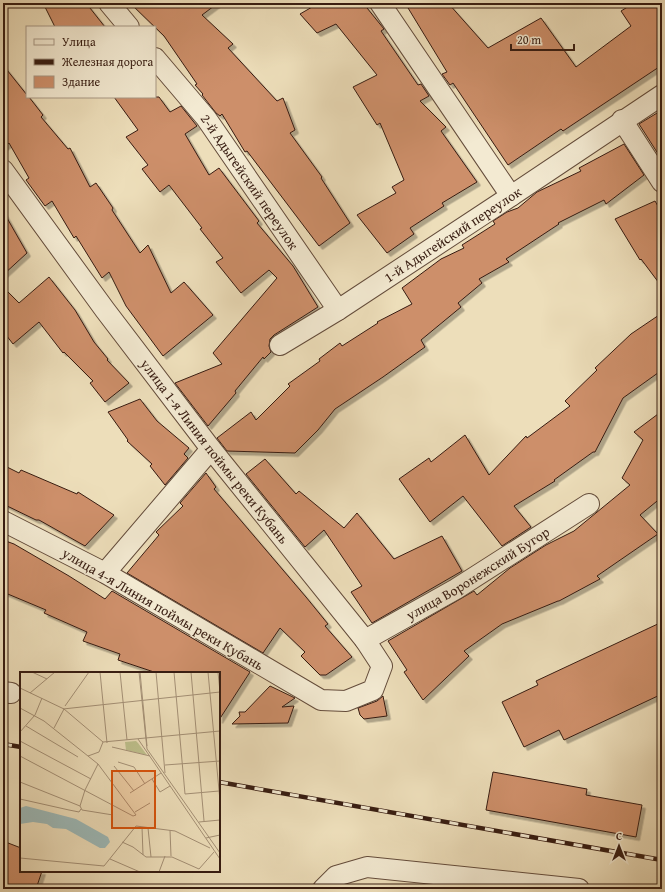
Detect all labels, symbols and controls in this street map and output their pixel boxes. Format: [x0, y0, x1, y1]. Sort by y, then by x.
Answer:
legend [26, 26, 156, 98]
scale bar [511, 26, 574, 52]
text: 20 m [517, 31, 541, 48]
text: Улица [62, 33, 96, 50]
text: Железная дорога [61, 53, 153, 70]
text: Здание [62, 73, 101, 90]
street label: 2-й Адыгейский переулок [196, 110, 304, 254]
street label: 1-й Адыгейский переулок [380, 181, 526, 287]
street label: улица 1-я Линия поймы реки Кубань [135, 354, 294, 548]
street label: улица Воронежский Бугор [402, 522, 554, 625]
street label: улица 4-я Линия поймы реки Кубань [58, 542, 268, 675]
inset map [20, 672, 220, 872]
north arrow [599, 826, 639, 866]
text: С [616, 828, 622, 844]

